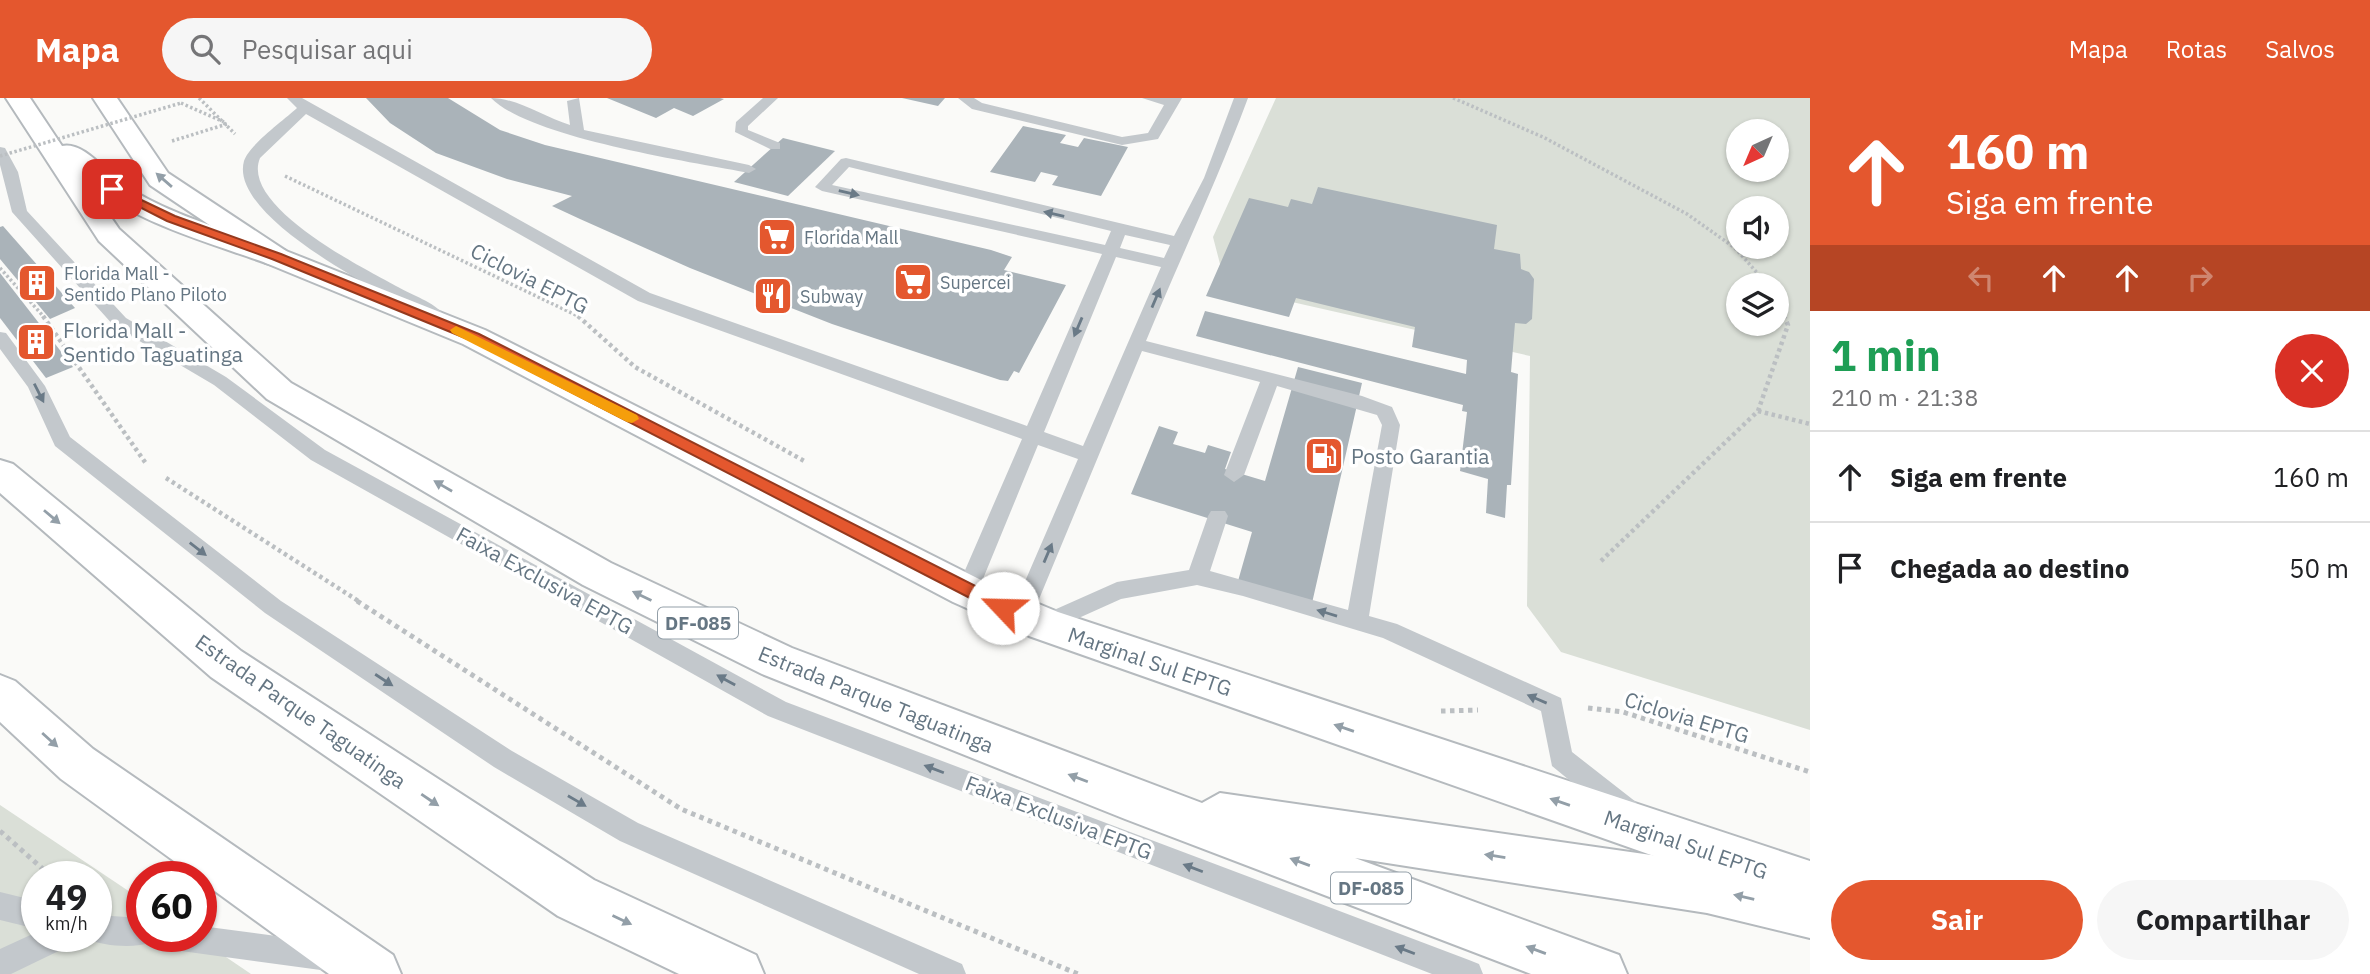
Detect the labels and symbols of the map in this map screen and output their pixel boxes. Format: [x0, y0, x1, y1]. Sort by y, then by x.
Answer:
north arrow [1726, 119, 1788, 182]
pin [82, 159, 142, 219]
one-way arrow [155, 172, 173, 188]
one-way arrow [838, 188, 860, 199]
one-way arrow [1043, 208, 1065, 219]
supermarket icon: Florida Mall [756, 216, 798, 258]
place label: Florida Mall [804, 226, 898, 249]
street label: Ciclovia EPTG [466, 236, 594, 320]
supermarket icon: Supercei [892, 261, 934, 303]
building icon: Florida Mall - Sentido Plano Piloto [16, 262, 58, 304]
place label: Florida Mall - Sentido Plano Piloto [64, 262, 227, 306]
place label: Supercei [940, 271, 1011, 294]
restaurant icon: Subway [752, 275, 794, 317]
place label: Subway [800, 285, 863, 308]
one-way arrow [1151, 288, 1162, 309]
place label: Florida Mall - Sentido Taguatinga [63, 316, 243, 368]
one-way arrow [1072, 317, 1083, 338]
building icon: Florida Mall - Sentido Taguatinga [15, 321, 57, 363]
one-way arrow [33, 383, 44, 403]
fuel station icon: Posto Garantia [1303, 435, 1345, 477]
place label: Posto Garantia [1351, 442, 1490, 470]
one-way arrow [434, 480, 453, 492]
one-way arrow [43, 509, 61, 525]
street label: Faixa Exclusiva EPTG [452, 520, 638, 640]
one-way arrow [189, 542, 207, 556]
one-way arrow [1042, 543, 1054, 563]
position arrow [966, 571, 1040, 645]
one-way arrow [632, 590, 652, 602]
one-way arrow [1316, 607, 1337, 617]
road number: DF-085 [658, 608, 738, 638]
street label: Marginal Sul EPTG [1064, 620, 1236, 702]
street label: Estrada Parque Taguatinga [190, 627, 412, 795]
street label: Estrada Parque Taguatinga [754, 639, 998, 759]
one-way arrow [374, 674, 394, 687]
one-way arrow [716, 674, 735, 686]
street label: Ciclovia EPTG [1621, 685, 1753, 749]
one-way arrow [1527, 693, 1547, 705]
one-way arrow [1334, 722, 1355, 733]
one-way arrow [41, 732, 59, 748]
one-way arrow [924, 763, 945, 774]
street label: Faixa Exclusiva EPTG [962, 768, 1156, 866]
one-way arrow [1067, 773, 1088, 784]
one-way arrow [420, 793, 439, 806]
one-way arrow [567, 795, 586, 808]
one-way arrow [1549, 796, 1570, 807]
street label: Marginal Sul EPTG [1600, 803, 1772, 885]
one-way arrow [1484, 850, 1506, 861]
one-way arrow [1290, 856, 1311, 867]
speed limit sign: 60 [126, 861, 217, 952]
one-way arrow [1182, 862, 1203, 873]
road number: DF-085 [1331, 873, 1411, 904]
one-way arrow [1733, 891, 1755, 902]
one-way arrow [612, 914, 632, 925]
one-way arrow [1394, 944, 1415, 955]
one-way arrow [1526, 944, 1547, 955]

